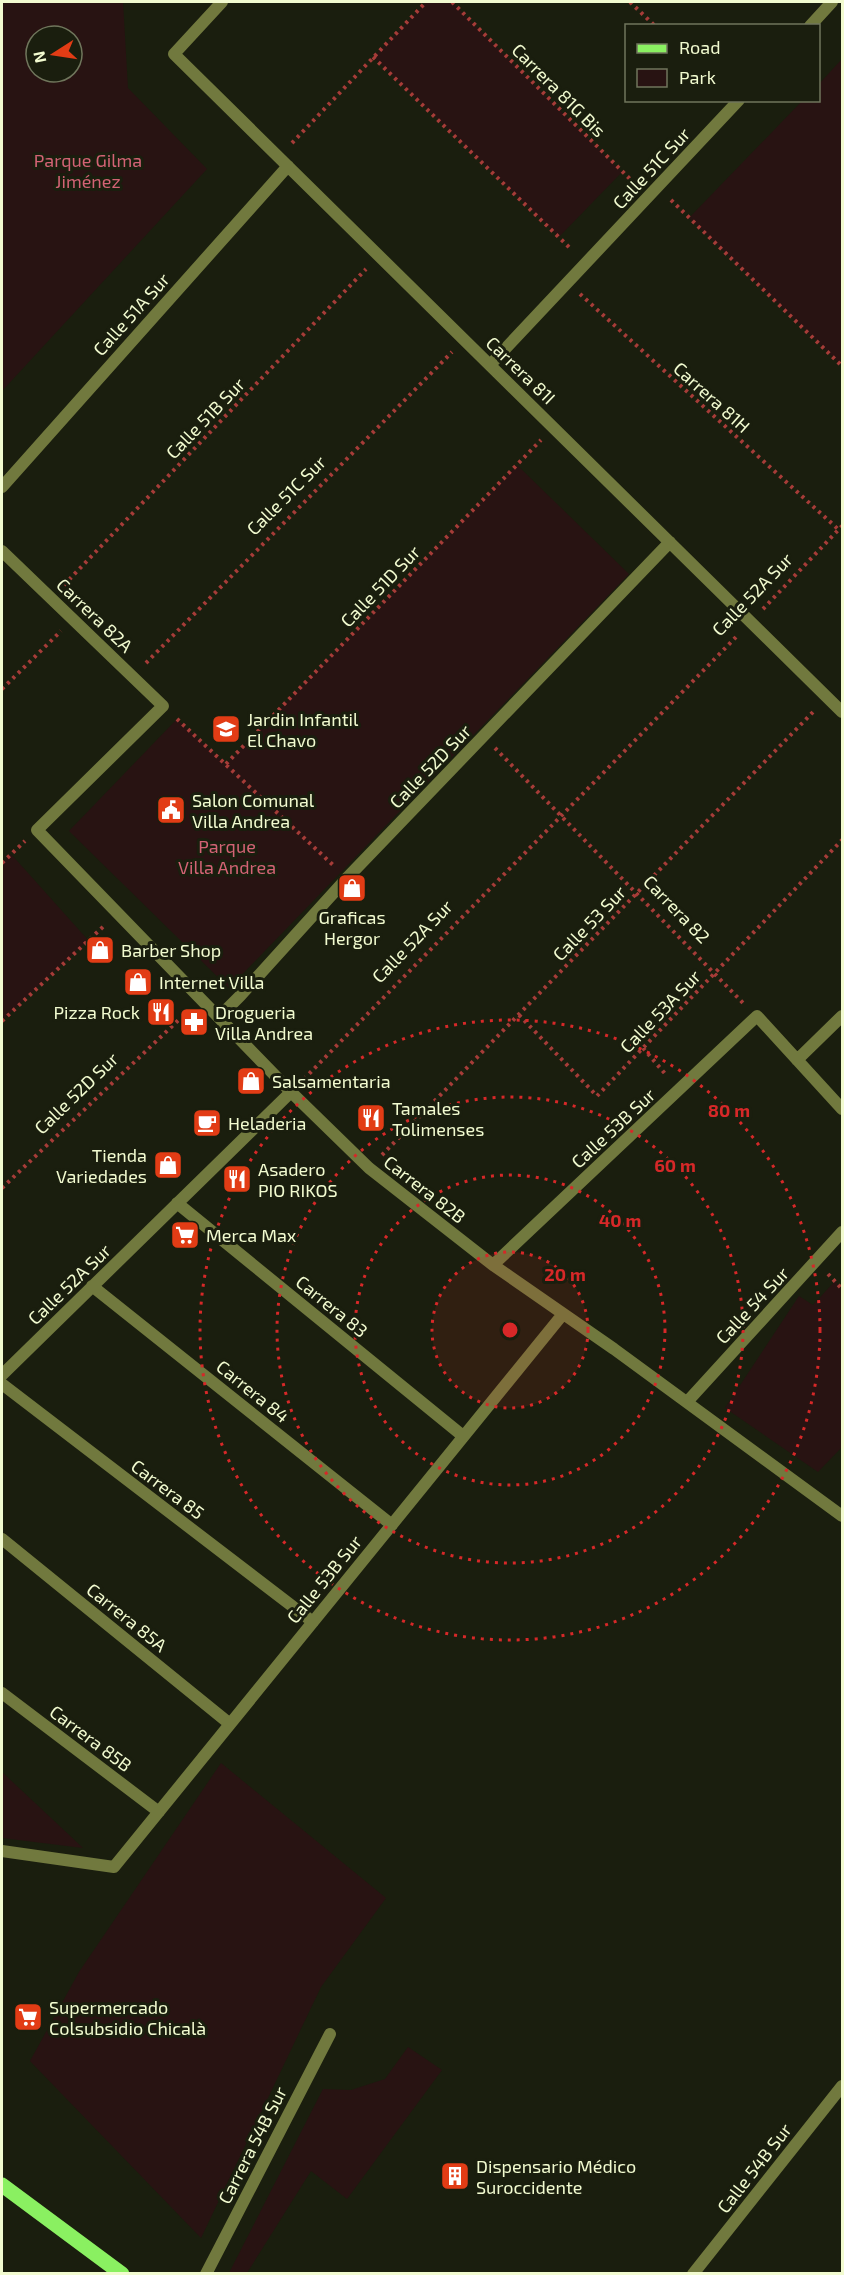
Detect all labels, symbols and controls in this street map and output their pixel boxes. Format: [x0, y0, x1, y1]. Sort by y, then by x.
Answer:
north arrow [24, 24, 84, 84]
legend [625, 24, 820, 102]
text: Road [679, 36, 720, 58]
street label: Carrera 81G Bis [508, 39, 610, 141]
text: N [28, 50, 49, 65]
text: Park [679, 66, 716, 88]
street label: Calle 51C Sur [608, 123, 694, 213]
park label: Parque Gilma Jiménez [34, 149, 142, 192]
street label: Calle 51A Sur [88, 268, 174, 360]
street label: Carrera 81I [482, 332, 560, 408]
street label: Carrera 81H [669, 357, 755, 437]
street label: Calle 51B Sur [161, 373, 249, 463]
street label: Calle 51C Sur [242, 451, 330, 539]
street label: Calle 51D Sur [336, 541, 424, 631]
street label: Calle 52A Sur [707, 548, 797, 640]
street label: Carrera 82A [52, 573, 138, 657]
place label: Jardin Infantil El Chavo [247, 708, 359, 751]
school or university icon: Jardin Infantil El Chavo [210, 713, 242, 745]
street label: Calle 52D Sur [385, 720, 475, 812]
place label: Salon Comunal Villa Andrea [192, 789, 315, 832]
public building icon: Salon Comunal Villa Andrea [155, 794, 187, 826]
park label: Parque Villa Andrea [178, 835, 276, 878]
street label: Carrera 82 [639, 870, 715, 948]
shop icon: Graficas Hergor [336, 872, 368, 904]
street label: Calle 53 Sur [548, 881, 630, 965]
street label: Calle 52A Sur [367, 895, 457, 987]
place label: Graficas Hergor [318, 906, 386, 949]
shop icon: Barber Shop [84, 934, 116, 966]
place label: Barber Shop [121, 939, 221, 961]
street label: Calle 53A Sur [615, 965, 705, 1057]
shop icon: Internet Villa [122, 966, 154, 998]
place label: Internet Villa [159, 971, 264, 993]
restaurant icon: Pizza Rock [145, 996, 177, 1028]
place label: Pizza Rock [53, 1001, 140, 1023]
place label: Drogueria Villa Andrea [215, 1001, 313, 1044]
pharmacy icon: Drogueria Villa Andrea [178, 1006, 210, 1038]
street label: Calle 52D Sur [30, 1048, 122, 1138]
shop icon: Salsamentaria [235, 1065, 267, 1097]
place label: Salsamentaria [272, 1070, 391, 1092]
street label: Calle 53B Sur [566, 1083, 660, 1173]
place label: Tamales Tolimenses [392, 1097, 484, 1140]
text: 80 m [708, 1099, 750, 1121]
restaurant icon: Tamales Tolimenses [355, 1102, 387, 1134]
cafe icon: Heladeria [191, 1107, 223, 1139]
place label: Heladeria [228, 1112, 306, 1134]
place label: Tienda Variedades [56, 1144, 147, 1187]
shop icon: Tienda Variedades [152, 1149, 184, 1181]
street label: Carrera 82B [380, 1150, 470, 1228]
text: 60 m [654, 1154, 696, 1176]
place label: Asadero PIO RIKOS [258, 1158, 338, 1201]
restaurant icon: Asadero PIO RIKOS [221, 1163, 253, 1195]
text: 40 m [599, 1209, 641, 1231]
supermarket icon: Merca Max [169, 1219, 201, 1251]
place label: Merca Max [206, 1224, 297, 1246]
street label: Calle 52A Sur [23, 1239, 115, 1329]
street label: Calle 54 Sur [711, 1262, 793, 1348]
text: 20 m [544, 1263, 586, 1285]
street label: Carrera 83 [292, 1270, 372, 1342]
centre of rings [500, 1320, 520, 1340]
street label: Carrera 84 [212, 1355, 294, 1427]
street label: Carrera 85 [127, 1454, 209, 1524]
street label: Calle 53B Sur [282, 1531, 366, 1627]
street label: Carrera 85A [82, 1578, 172, 1657]
street label: Carrera 85B [46, 1700, 136, 1776]
place label: Supermercado Colsubsidio Chicalà [49, 1996, 206, 2039]
supermarket icon: Supermercado Colsubsidio Chicalà [12, 2001, 44, 2033]
street label: Carrera 54B Sur [213, 2083, 291, 2207]
street label: Calle 54B Sur [712, 2119, 796, 2217]
place label: Dispensario Médico Suroccidente [476, 2155, 636, 2198]
building icon: Dispensario Médico Suroccidente [439, 2160, 471, 2192]

